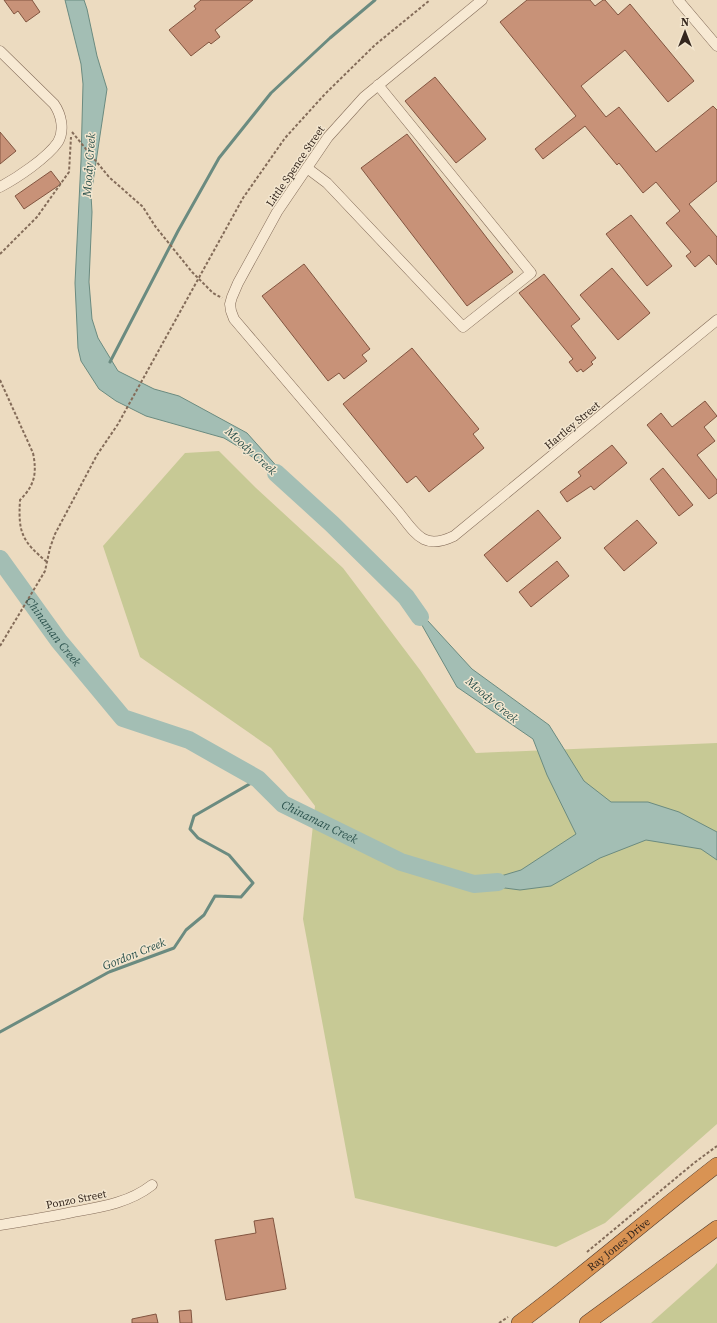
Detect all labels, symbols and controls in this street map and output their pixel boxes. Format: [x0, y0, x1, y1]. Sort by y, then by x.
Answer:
north arrow [665, 12, 705, 52]
text: N [681, 15, 689, 30]
street label: Little Spence Street [263, 122, 328, 210]
water label: Moody Creek [79, 132, 99, 199]
street label: Hartley Street [542, 398, 603, 453]
water label: Moody Creek [221, 423, 280, 479]
water label: Chinaman Creek [22, 594, 85, 670]
water label: Moody Creek [462, 673, 522, 727]
water label: Chinaman Creek [279, 796, 361, 848]
water label: Gordon Creek [100, 934, 168, 974]
street label: Ponzo Street [45, 1186, 108, 1213]
street label: Ray Jones Drive [584, 1214, 654, 1275]

